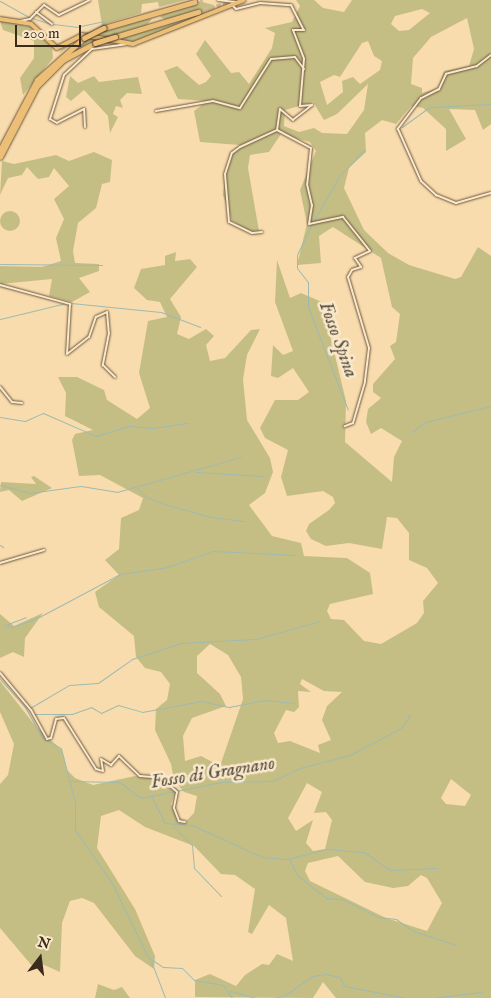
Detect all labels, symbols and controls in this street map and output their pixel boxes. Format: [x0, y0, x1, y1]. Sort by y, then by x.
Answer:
scale bar [18, 15, 84, 47]
text: 200 m [23, 24, 60, 43]
water label: Fosso Spina [313, 299, 361, 381]
water label: Fosso di Gragnano [149, 753, 277, 795]
north arrow [15, 933, 65, 983]
text: N [36, 933, 52, 954]

